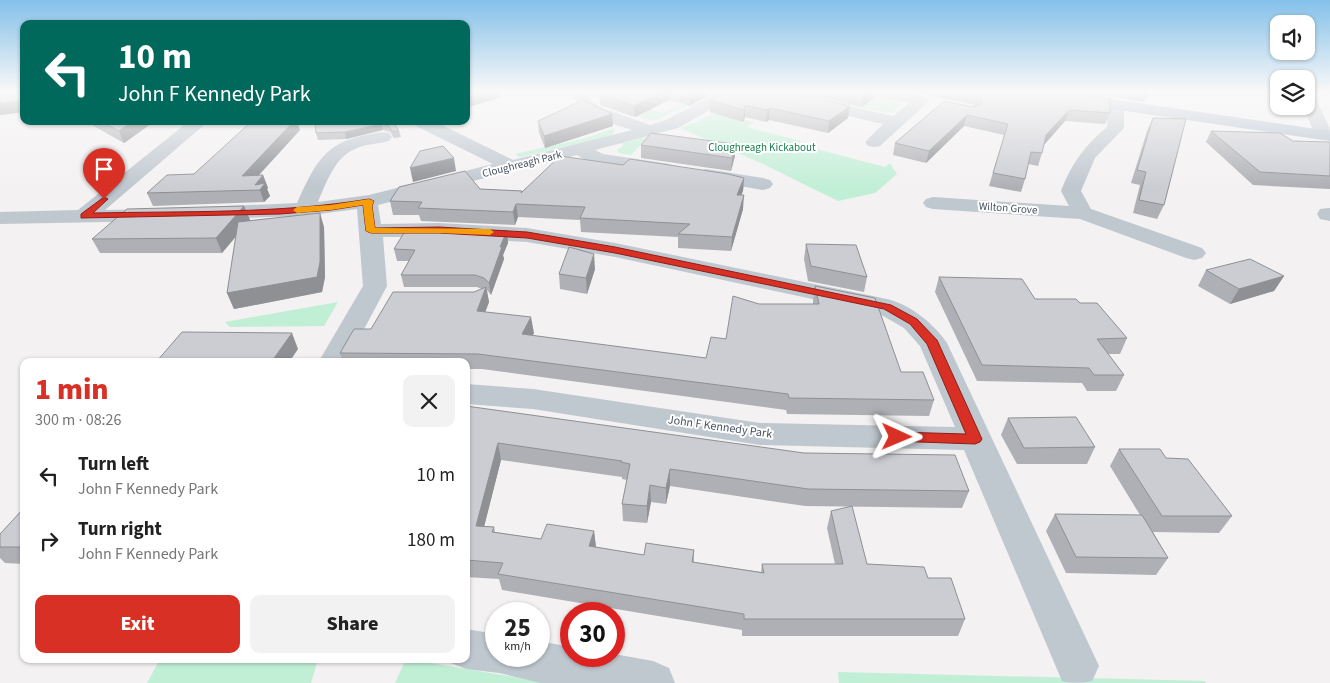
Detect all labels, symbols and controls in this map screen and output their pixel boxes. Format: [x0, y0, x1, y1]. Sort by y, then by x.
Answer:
map controls [1270, 15, 1315, 115]
button: sound [1270, 15, 1315, 60]
text: 10 m [118, 32, 192, 82]
icon: left [35, 40, 100, 105]
button: layers [1270, 70, 1315, 115]
text: John F Kennedy Park [118, 78, 311, 110]
park label: Cloughreagh Kickabout [708, 140, 816, 155]
street label: Cloughreagh Park [481, 147, 564, 181]
pin [83, 148, 125, 199]
icon: arrive [90, 155, 118, 183]
street label: Wilton Grove [978, 198, 1038, 218]
text: 1 min [35, 368, 109, 411]
button: close [403, 375, 455, 427]
text: 300 m · 08:26 [35, 409, 122, 431]
position arrow [870, 410, 922, 462]
street label: John F Kennedy Park [667, 411, 773, 443]
text: Turn left [78, 451, 149, 478]
icon: left [35, 462, 63, 490]
text: 10 m [417, 462, 455, 489]
text: John F Kennedy Park [78, 478, 218, 500]
text: Turn right [78, 516, 162, 543]
icon: right [35, 527, 63, 555]
text: 180 m [407, 527, 455, 554]
text: John F Kennedy Park [78, 543, 218, 565]
button: Exit [35, 595, 240, 653]
button: Share [250, 595, 455, 653]
speed limit sign: 30 [560, 602, 625, 667]
text: 25 [504, 610, 531, 646]
text: km/h [504, 638, 531, 655]

